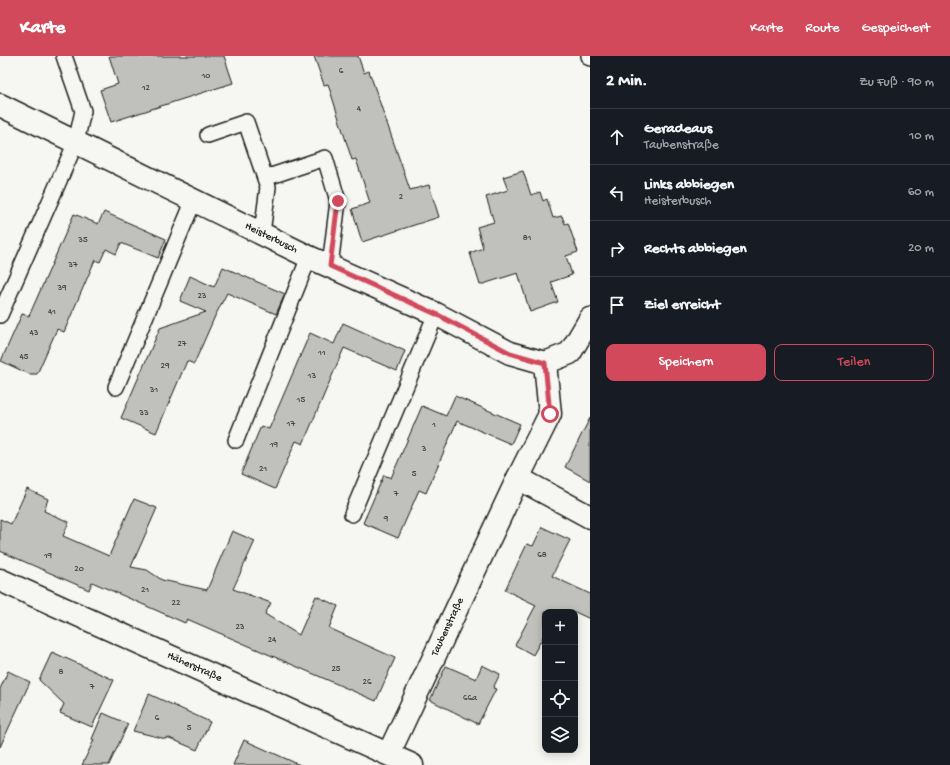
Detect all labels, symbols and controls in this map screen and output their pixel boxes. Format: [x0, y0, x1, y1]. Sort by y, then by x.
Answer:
text: Karte [20, 17, 65, 40]
text: Karte [750, 20, 783, 37]
text: Route [805, 20, 839, 37]
text: Gespeichert [861, 20, 930, 37]
house number: 6 [339, 66, 344, 77]
house number: 10 [201, 71, 210, 82]
text: 2 Min. [606, 72, 647, 92]
text: Zu Fuß · 90 m [859, 75, 934, 90]
house number: 12 [141, 83, 151, 94]
house number: 4 [357, 104, 362, 115]
text: Geradeaus [644, 120, 712, 138]
icon: ahead [606, 126, 628, 148]
text: 10 m [909, 129, 934, 144]
text: Taubenstraße [644, 138, 719, 153]
text: Links abbiegen [644, 176, 734, 194]
icon: left [606, 182, 628, 204]
text: 60 m [908, 185, 934, 200]
route end [329, 192, 347, 210]
house number: 2 [399, 192, 404, 203]
text: Heisterbusch [644, 194, 712, 209]
street label: Heisterbusch [243, 220, 299, 256]
house number: 81 [523, 233, 532, 244]
house number: 35 [77, 235, 88, 246]
icon: right [606, 238, 628, 260]
text: Rechts abbiegen [644, 240, 747, 258]
text: 20 m [908, 241, 934, 256]
house number: 37 [67, 260, 78, 271]
house number: 39 [56, 283, 67, 294]
house number: 23 [197, 291, 207, 302]
icon: arrive [606, 294, 628, 316]
text: Ziel erreicht [644, 296, 720, 314]
house number: 41 [48, 307, 56, 318]
house number: 43 [30, 328, 39, 339]
house number: 27 [177, 339, 187, 350]
button: Speichern [606, 344, 766, 381]
button: Teilen [774, 344, 934, 381]
house number: 11 [317, 348, 326, 359]
house number: 45 [20, 352, 29, 363]
house number: 29 [161, 361, 170, 372]
house number: 13 [307, 371, 316, 382]
house number: 31 [149, 385, 159, 396]
house number: 15 [296, 395, 305, 406]
route start [541, 405, 559, 423]
house number: 33 [138, 408, 149, 419]
house number: 17 [286, 419, 295, 430]
house number: 1 [431, 420, 436, 431]
house number: 19 [269, 440, 279, 451]
house number: 3 [421, 444, 427, 455]
house number: 21 [259, 464, 267, 475]
house number: 5 [412, 469, 417, 480]
house number: 7 [393, 489, 399, 500]
house number: 9 [383, 514, 389, 525]
house number: 68 [537, 550, 547, 561]
house number: 19 [43, 551, 53, 562]
house number: 20 [74, 564, 84, 575]
house number: 21 [141, 585, 149, 596]
street label: Taubenstraße [429, 596, 467, 659]
house number: 22 [172, 598, 181, 609]
map controls [542, 609, 578, 753]
button: + [542, 609, 578, 645]
house number: 23 [235, 622, 245, 633]
house number: 24 [268, 635, 277, 646]
button: − [542, 645, 578, 681]
street label: Häherstraße [165, 650, 224, 685]
house number: 25 [331, 664, 341, 675]
house number: 8 [59, 667, 64, 678]
house number: 26 [363, 677, 372, 688]
button: locate [542, 681, 578, 717]
house number: 7 [89, 682, 95, 693]
house number: 66a [463, 693, 478, 704]
house number: 6 [155, 713, 160, 724]
button: layers [542, 717, 578, 753]
house number: 5 [187, 723, 192, 734]

